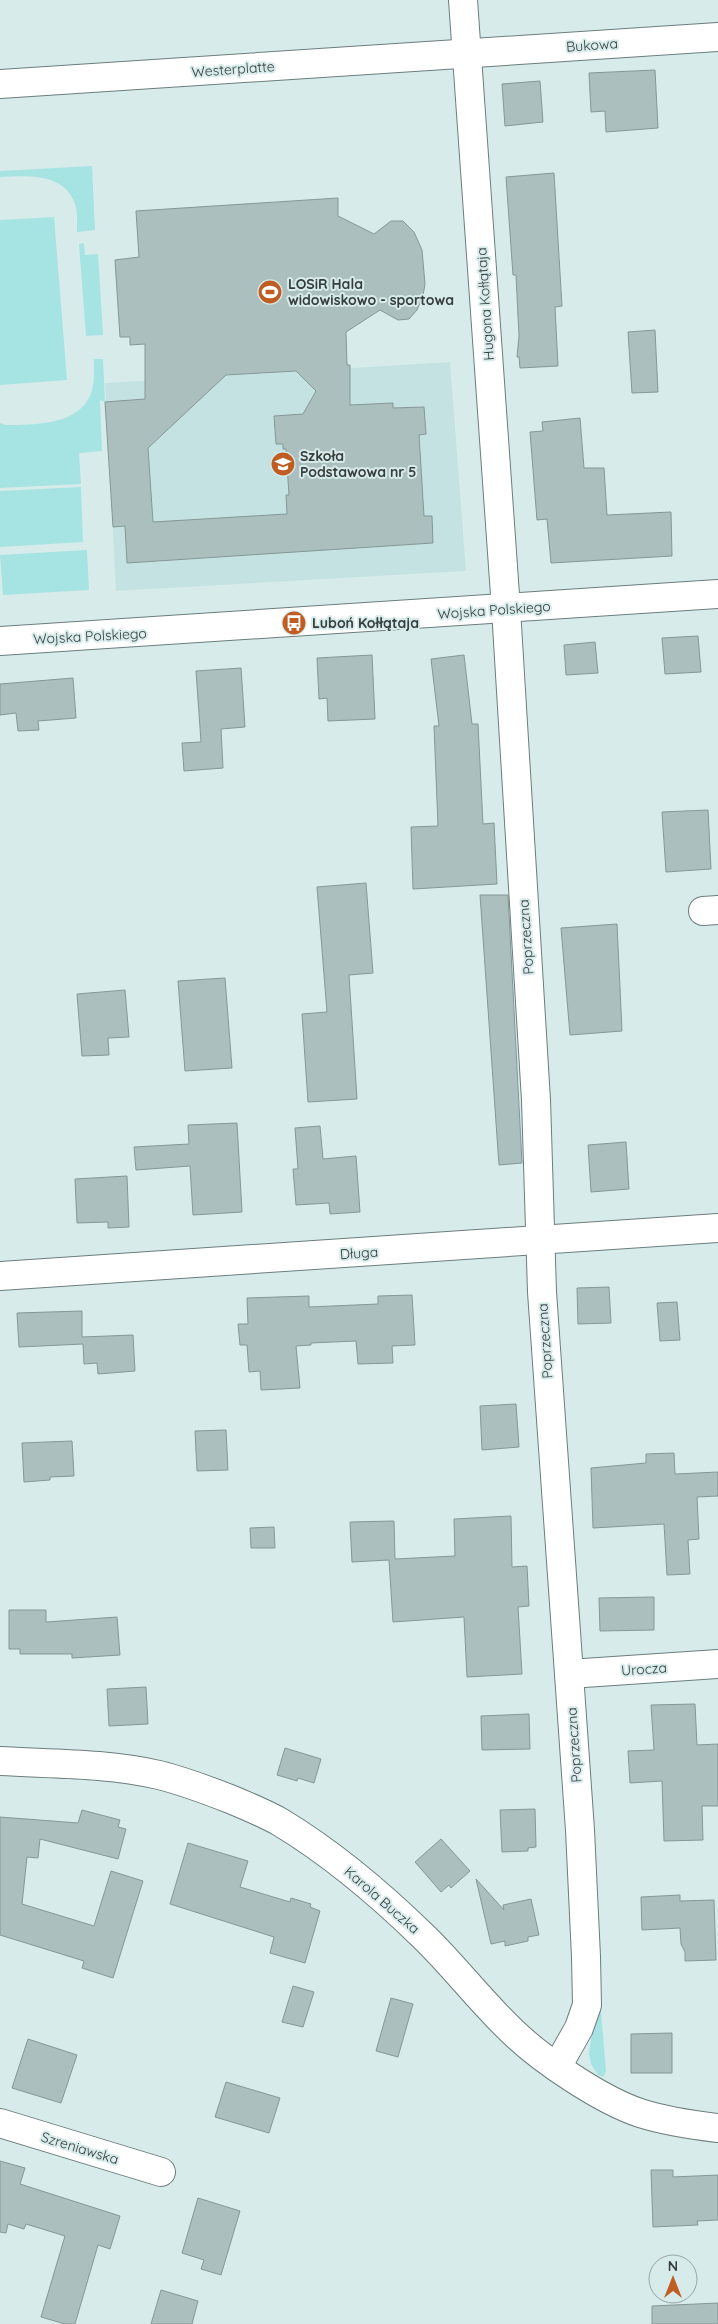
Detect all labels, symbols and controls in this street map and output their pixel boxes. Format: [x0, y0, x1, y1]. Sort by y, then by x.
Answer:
street label: Bukowa [566, 34, 618, 56]
street label: Westerplatte [191, 57, 275, 81]
street label: Hugona Kołłątaja [472, 247, 498, 361]
place label: LOSiR Hala widowiskowo - sportowa [288, 275, 454, 309]
sports icon: LOSiR Hala widowiskowo - sportowa [257, 279, 283, 305]
place label: Szkoła Podstawowa nr 5 [300, 447, 416, 481]
school or university icon: Szkoła Podstawowa nr 5 [270, 451, 296, 477]
street label: Wojska Polskiego [437, 597, 551, 623]
bus stop icon: Luboń Kołłątaja [281, 610, 307, 636]
place label: Luboń Kołłątaja [312, 614, 419, 632]
street label: Wojska Polskiego [33, 624, 147, 648]
street label: Poprzeczna [514, 899, 538, 975]
street label: Długa [339, 1243, 379, 1263]
street label: Poprzeczna [533, 1303, 557, 1379]
street label: Urocza [620, 1658, 668, 1680]
street label: Poprzeczna [562, 1707, 586, 1783]
street label: Karola Buczka [341, 1862, 423, 1938]
street label: Szreniawska [39, 2128, 121, 2168]
north arrow [648, 2254, 698, 2304]
text: N [668, 2257, 678, 2275]

